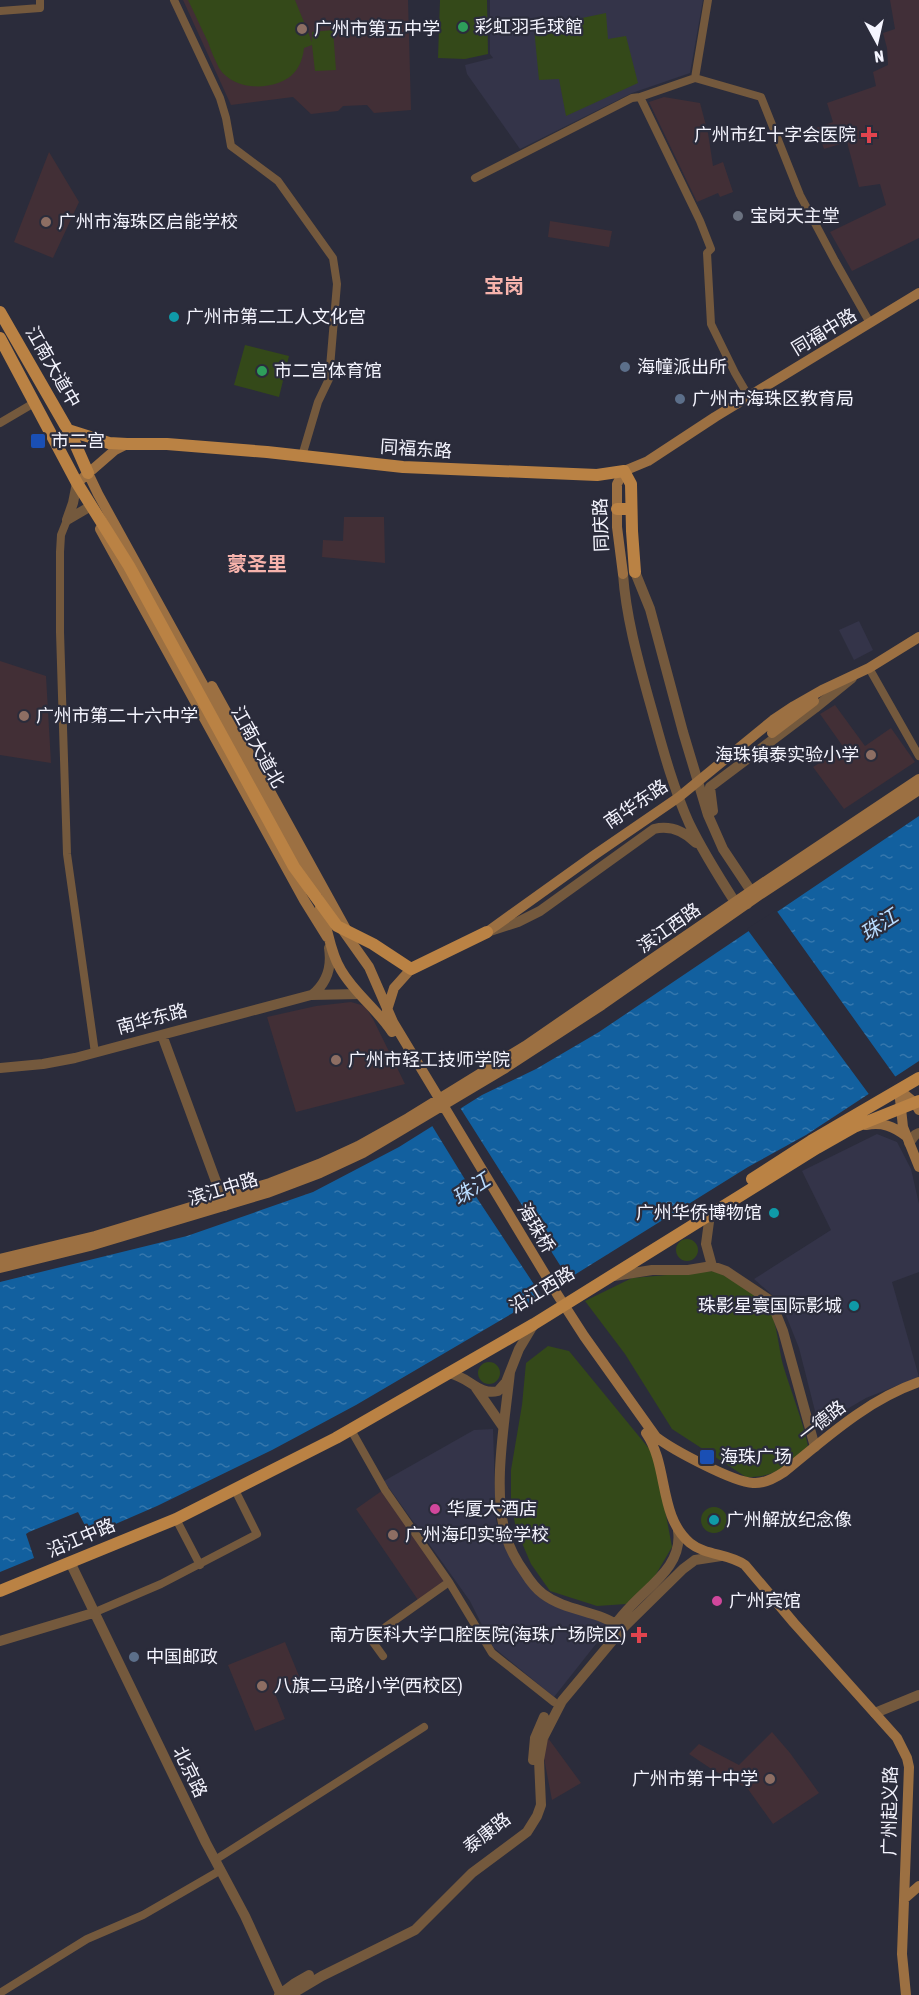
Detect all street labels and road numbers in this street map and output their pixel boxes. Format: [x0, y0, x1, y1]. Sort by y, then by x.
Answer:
street label: 同福中路 [787, 304, 860, 359]
street label: 江南大道中 [22, 323, 85, 411]
street label: 同福东路 [379, 436, 453, 461]
street label: 同庆路 [589, 498, 612, 552]
street label: 江南大道北 [227, 702, 289, 791]
street label: 南华东路 [600, 775, 671, 832]
street label: 滨江西路 [633, 898, 704, 957]
street label: 南华东路 [114, 999, 189, 1038]
street label: 滨江中路 [185, 1168, 260, 1209]
street label: 海珠桥 [514, 1199, 559, 1256]
street label: 沿江西路 [505, 1262, 578, 1317]
street label: 一德路 [794, 1396, 849, 1446]
street label: 沿江中路 [44, 1514, 118, 1561]
street label: 北京路 [169, 1743, 212, 1801]
street label: 广州起义路 [878, 1766, 901, 1856]
street label: 泰康路 [459, 1808, 514, 1858]

